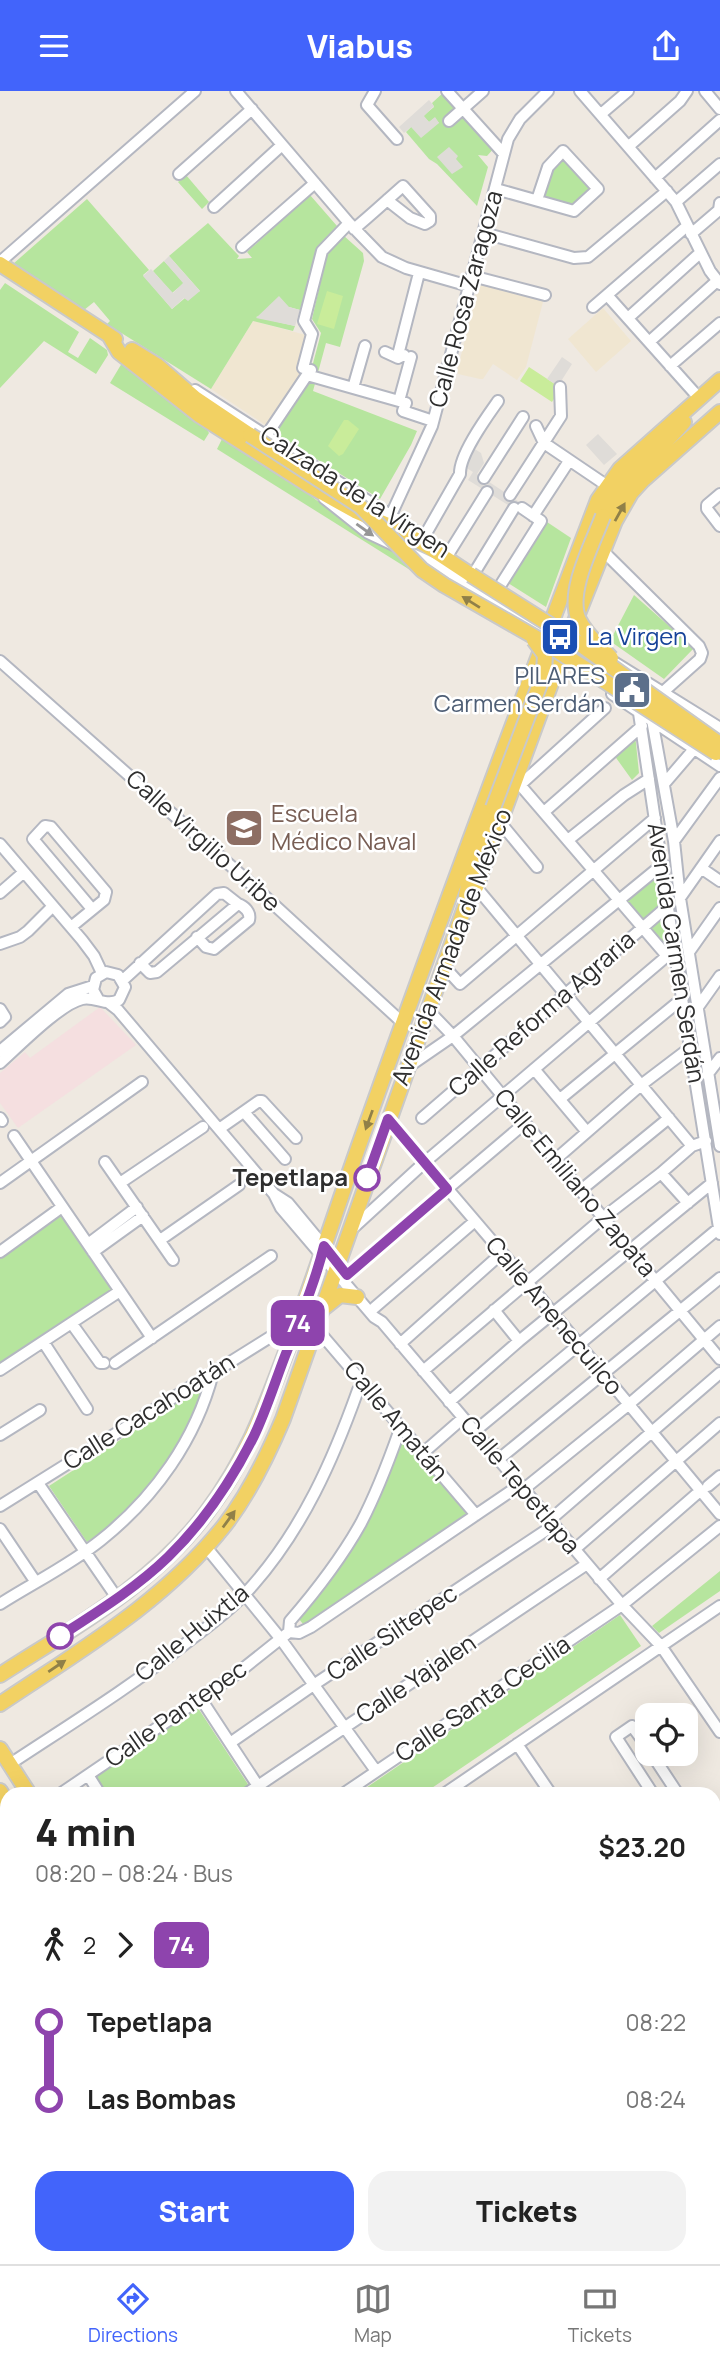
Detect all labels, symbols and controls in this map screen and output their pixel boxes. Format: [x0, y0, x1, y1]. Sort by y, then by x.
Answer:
text: Viabus [307, 24, 413, 68]
icon: menu [35, 27, 73, 65]
icon: share [647, 27, 685, 65]
street label: Calle Rosa Zaragoza [420, 186, 509, 411]
street label: Calzada de la Virgen [254, 417, 457, 565]
one-way arrow [614, 503, 626, 522]
one-way arrow [356, 523, 374, 537]
one-way arrow [461, 595, 480, 608]
bus stop icon: La Virgen [539, 616, 581, 658]
place label: La Virgen [587, 619, 687, 652]
place label: PILARES Carmen Serdán [434, 658, 605, 719]
public building icon: PILARES Carmen Serdán [611, 669, 653, 711]
street label: Calle Virgilio Uribe [120, 761, 288, 918]
place label: Escuela Médico Naval [271, 796, 417, 857]
street label: Avenida Armada de México [383, 803, 519, 1090]
school or university icon: Escuela Médico Naval [223, 807, 265, 849]
street label: Avenida Carmen Serdán [641, 820, 714, 1085]
street label: Calle Reforma Agraria [441, 922, 641, 1103]
street label: Calle Emiliano Zapata [488, 1081, 665, 1283]
one-way arrow [363, 1109, 374, 1130]
place label: Tepetlapa [232, 1160, 348, 1193]
marker: Tepetlapa [354, 1165, 380, 1191]
street label: Calle Anenecuilco [479, 1229, 631, 1401]
line badge: 74 [266, 1300, 330, 1346]
text: 74 [285, 1306, 311, 1339]
street label: Calle Cacahoatán [56, 1345, 240, 1477]
street label: Calle Amatán [337, 1353, 457, 1487]
street label: Calle Tepetlapa [454, 1408, 589, 1560]
one-way arrow [221, 1510, 235, 1528]
street label: Calle Huixtla [127, 1576, 255, 1688]
street label: Calle Siltepec [319, 1576, 463, 1688]
unlabelled marker [47, 1623, 73, 1649]
street label: Calle Yajalen [349, 1625, 482, 1730]
street label: Calle Santa Cecilia [388, 1627, 576, 1769]
street label: Calle Pantepec [98, 1652, 253, 1774]
one-way arrow [48, 1659, 66, 1673]
map controls [635, 1703, 698, 1766]
button: locate [635, 1703, 698, 1766]
text: 4 min [35, 1805, 136, 1857]
text: $23.20 [599, 1829, 686, 1865]
text: 08:20 – 08:24 · Bus [35, 1857, 233, 1889]
icon: walk [35, 1926, 73, 1964]
icon: forward [106, 1926, 144, 1964]
text: 74 [168, 1928, 195, 1961]
text: 2 [83, 1929, 96, 1961]
text: Tepetlapa [87, 2004, 212, 2040]
text: 08:22 [626, 2006, 686, 2038]
text: Las Bombas [87, 2081, 236, 2117]
text: 08:24 [626, 2083, 686, 2115]
button: Start [35, 2171, 354, 2251]
button: Tickets [368, 2171, 686, 2251]
tab: Directions [88, 2280, 178, 2348]
tab: Map [354, 2280, 392, 2348]
tab: Tickets [568, 2280, 632, 2348]

